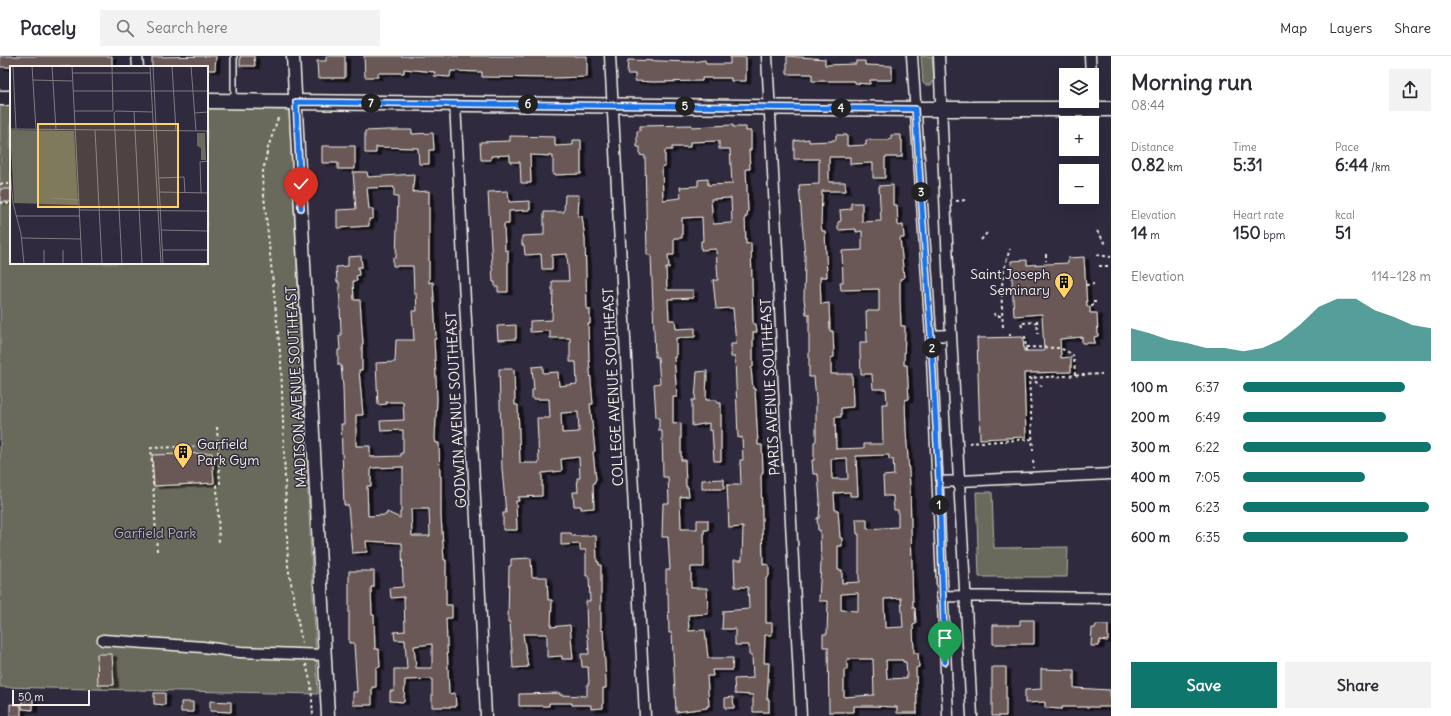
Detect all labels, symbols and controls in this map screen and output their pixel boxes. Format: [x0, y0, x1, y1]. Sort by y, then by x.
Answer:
search box [100, 10, 380, 46]
text: Pacely [20, 16, 76, 40]
icon: search [114, 17, 136, 39]
text: Search here [146, 18, 228, 37]
text: Map [1280, 19, 1307, 37]
text: Layers [1329, 19, 1372, 37]
text: Share [1394, 19, 1431, 37]
inset map [10, 66, 208, 264]
map controls [1059, 68, 1099, 204]
button: layers [1059, 68, 1099, 108]
text: Morning run [1131, 68, 1253, 96]
button: share [1389, 69, 1431, 111]
pin: 7 [361, 93, 381, 113]
pin: 6 [518, 94, 538, 114]
text: 7 [368, 96, 374, 110]
pin: 5 [675, 96, 695, 116]
text: 6 [525, 97, 531, 111]
text: 08:44 [1131, 97, 1165, 114]
pin: 4 [831, 98, 851, 118]
text: 5 [682, 99, 688, 113]
text: 4 [838, 101, 844, 115]
button: + [1059, 116, 1099, 156]
text: Distance [1131, 140, 1174, 154]
text: Time [1233, 140, 1257, 154]
text: Pace [1335, 140, 1359, 154]
text: 0.82 [1131, 154, 1165, 176]
text: 5:31 [1233, 154, 1263, 176]
text: 6:44 [1335, 154, 1368, 176]
text: km [1165, 160, 1183, 174]
text: /km [1368, 160, 1390, 174]
button: − [1059, 164, 1099, 204]
pin [284, 167, 318, 208]
icon: check [290, 173, 312, 195]
pin: 3 [911, 182, 931, 202]
text: 3 [918, 185, 924, 199]
text: Elevation [1131, 208, 1176, 222]
text: Heart rate [1233, 208, 1284, 222]
text: kcal [1335, 208, 1355, 222]
text: 14 [1131, 222, 1148, 244]
text: 150 [1233, 222, 1261, 244]
text: 51 [1335, 222, 1352, 244]
text: m [1148, 228, 1160, 242]
text: bpm [1261, 228, 1285, 242]
place label: Saint Joseph Seminary [970, 265, 1050, 299]
text: Elevation [1131, 268, 1184, 285]
text: 114–128 m [1372, 268, 1431, 285]
building icon: Saint Joseph Seminary [1053, 271, 1075, 299]
street label: MADISON AVENUE SOUTHEAST [282, 286, 310, 488]
street label: COLLEGE AVENUE SOUTHEAST [599, 287, 627, 487]
street label: PARIS AVENUE SOUTHEAST [756, 298, 784, 476]
street label: GODWIN AVENUE SOUTHEAST [442, 311, 470, 509]
pin: 2 [922, 338, 942, 358]
text: 2 [929, 341, 935, 355]
text: 100 m [1131, 379, 1168, 396]
text: 6:37 [1195, 379, 1219, 396]
text: 200 m [1131, 409, 1170, 426]
text: 6:49 [1195, 409, 1220, 426]
place label: Garfield Park Gym [197, 435, 260, 469]
text: 300 m [1131, 439, 1170, 456]
text: 6:22 [1195, 439, 1220, 456]
building icon: Garfield Park Gym [172, 441, 194, 469]
text: 400 m [1131, 469, 1170, 486]
text: 7:05 [1195, 469, 1220, 486]
pin: 1 [929, 495, 949, 515]
text: 1 [937, 498, 941, 512]
text: 500 m [1131, 499, 1170, 516]
text: 6:23 [1195, 499, 1220, 516]
park label: Garfield Park [114, 524, 196, 542]
text: 600 m [1131, 529, 1170, 546]
text: 6:35 [1195, 529, 1220, 546]
pin [928, 621, 962, 662]
icon: arrive [934, 627, 956, 649]
button: Save [1131, 662, 1277, 708]
button: Share [1285, 662, 1431, 708]
scale bar [12, 688, 90, 707]
text: 50 m [18, 690, 44, 704]

